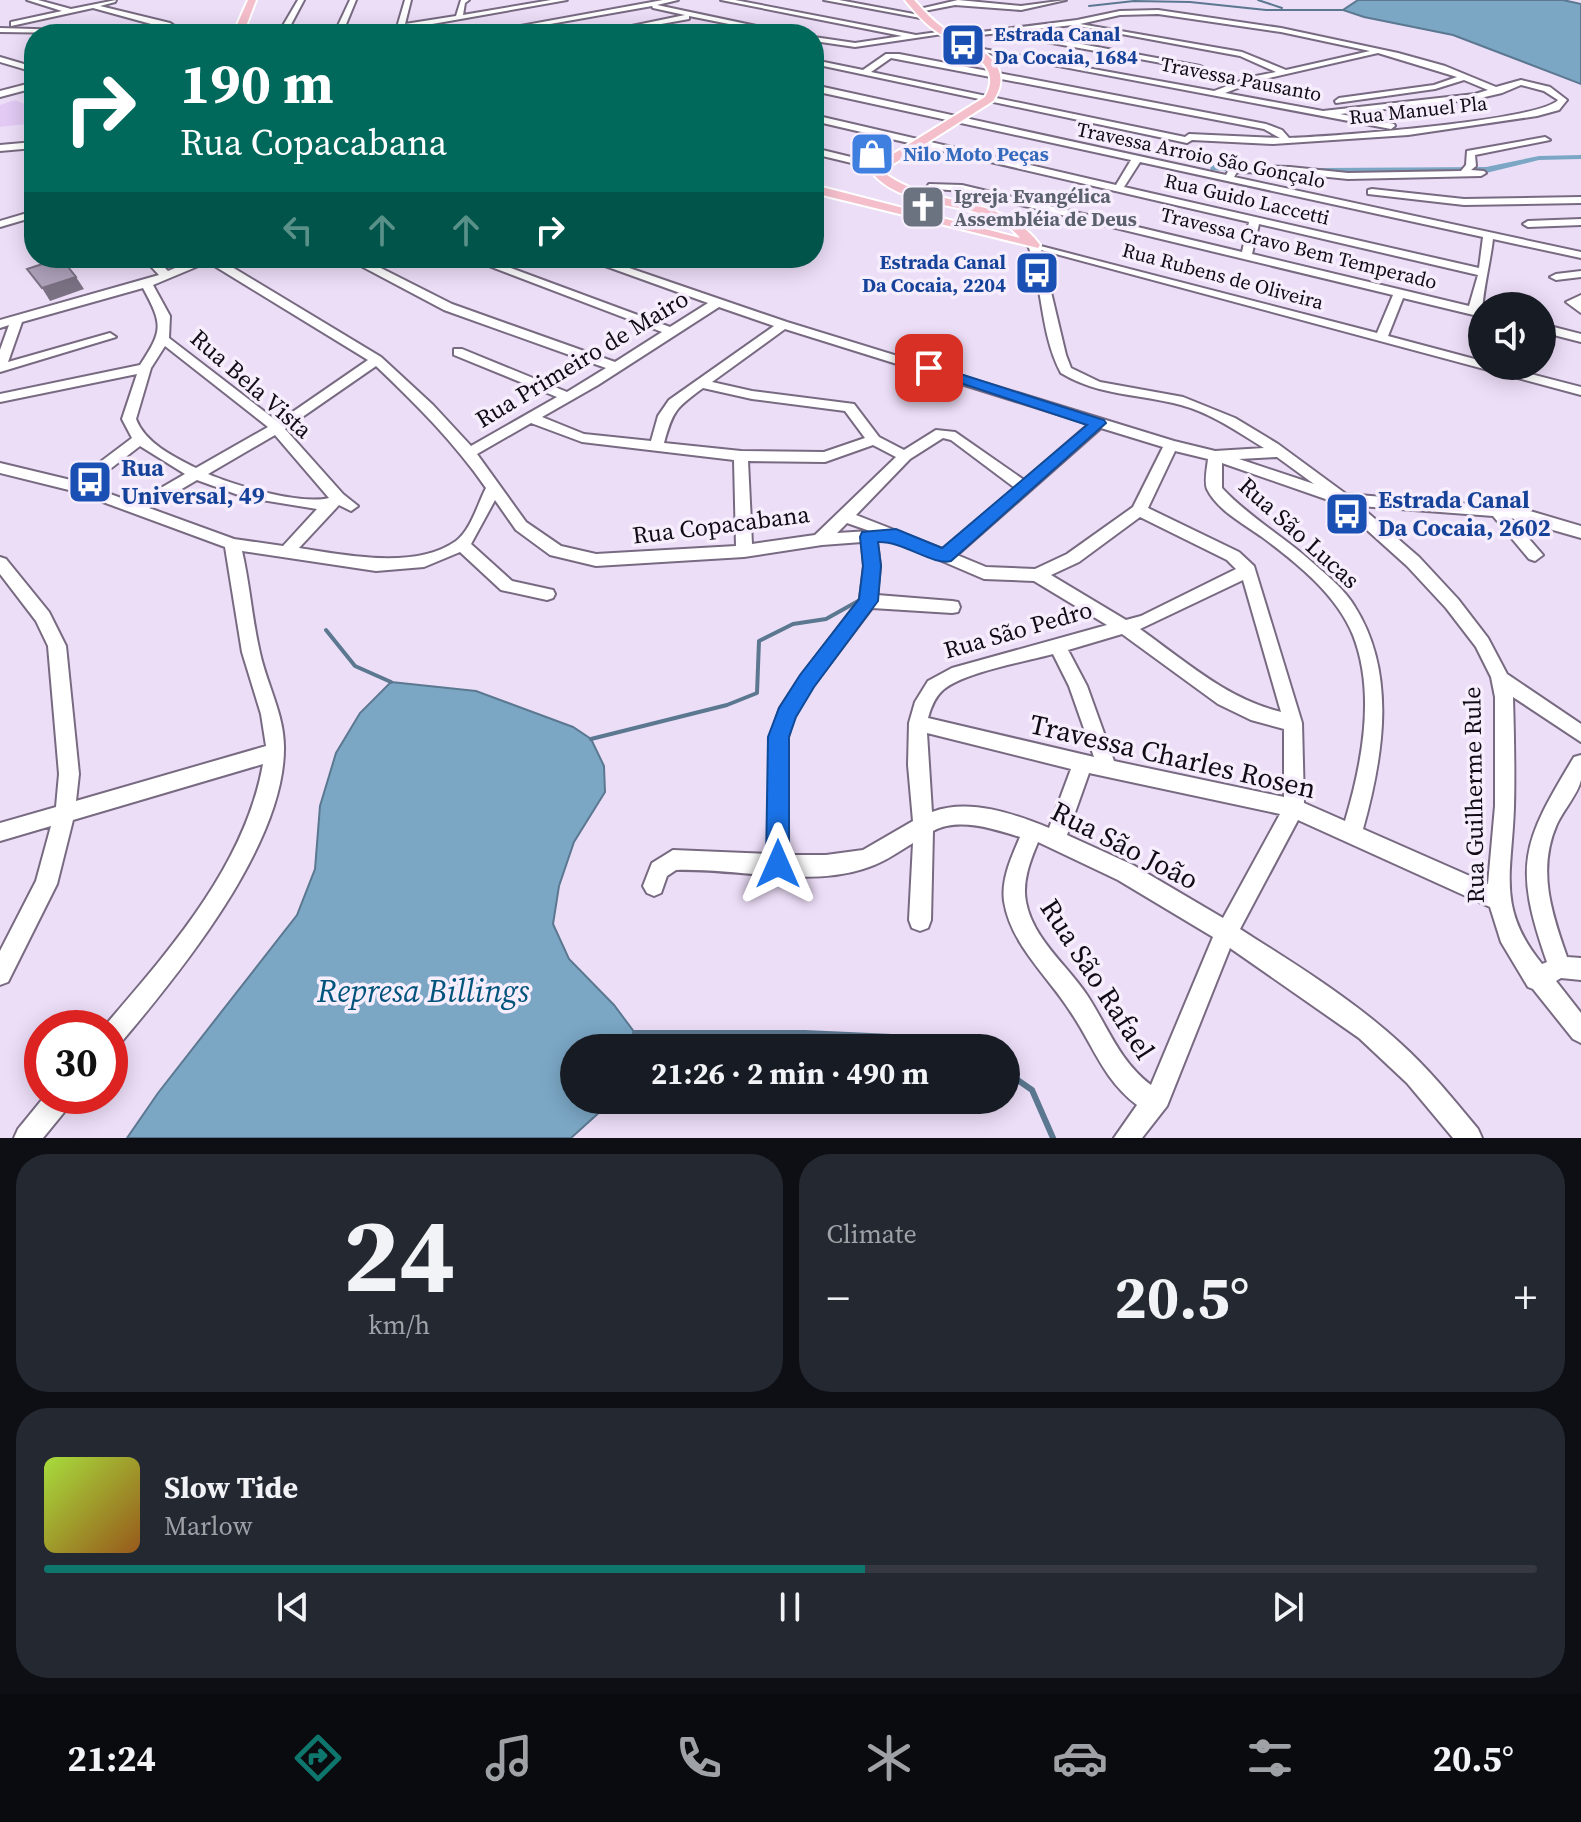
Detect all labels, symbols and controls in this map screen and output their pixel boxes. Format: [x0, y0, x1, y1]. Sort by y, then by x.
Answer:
place label: Estrada Canal Da Cocaia, 1684 [994, 20, 1138, 71]
bus stop icon: Estrada Canal Da Cocaia, 1684 [939, 21, 987, 69]
text: 190 m [180, 45, 334, 122]
street label: Travessa Pausanto [1158, 50, 1324, 108]
icon: right [48, 56, 152, 160]
street label: Rua Manuel Pla [1347, 89, 1489, 131]
street label: Travessa Arroio São Gonçalo [1074, 115, 1328, 195]
text: Rua Copacabana [180, 118, 447, 167]
shop icon: Nilo Moto Peças [848, 130, 896, 178]
place label: Nilo Moto Peças [903, 140, 1049, 168]
street label: Rua Guido Laccetti [1162, 166, 1332, 232]
place label: Igreja Evangélica Assembléia de Deus [954, 182, 1137, 233]
church icon: Igreja Evangélica Assembléia de Deus [899, 183, 947, 231]
street label: Travessa Cravo Bem Temperado [1158, 200, 1440, 296]
icon: left [276, 208, 320, 252]
icon: ahead [360, 208, 404, 252]
icon: ahead [444, 208, 488, 252]
icon: right [528, 208, 572, 252]
street label: Rua Rubens de Oliveira [1119, 236, 1327, 317]
place label: Estrada Canal Da Cocaia, 2204 [862, 248, 1006, 299]
bus stop icon: Estrada Canal Da Cocaia, 2204 [1013, 249, 1061, 297]
street label: Rua Primeiro de Mairo [469, 282, 694, 435]
map controls [1468, 292, 1556, 380]
button: sound [1468, 292, 1556, 380]
street label: Rua Bela Vista [183, 322, 320, 446]
pin [895, 334, 963, 402]
icon: arrive [907, 346, 951, 390]
place label: Rua Universal, 49 [121, 451, 265, 512]
bus stop icon: Rua Universal, 49 [66, 458, 114, 506]
street label: Rua São Lucas [1232, 469, 1367, 596]
place label: Estrada Canal Da Cocaia, 2602 [1378, 483, 1551, 544]
bus stop icon: Estrada Canal Da Cocaia, 2602 [1323, 490, 1371, 538]
street label: Rua Copacabana [631, 497, 812, 552]
street label: Rua São Pedro [940, 593, 1096, 666]
street label: Rua Guilherme Rule [1455, 686, 1492, 904]
street label: Travessa Charles Rosen [1026, 705, 1320, 807]
street label: Rua São João [1045, 792, 1205, 898]
position arrow [736, 822, 820, 906]
street label: Rua São Rafael [1032, 891, 1164, 1067]
water label: Represa Billings [316, 969, 530, 1013]
speed limit sign: 30 [24, 1010, 128, 1114]
text: 21:26 · 2 min · 490 m [651, 1053, 929, 1094]
text: 24 [343, 1183, 456, 1326]
text: Climate [827, 1216, 917, 1252]
text: 20.5° [1114, 1256, 1249, 1338]
text: − [827, 1267, 850, 1328]
text: + [1514, 1267, 1537, 1328]
text: km/h [368, 1307, 430, 1343]
text: Slow Tide [164, 1467, 298, 1508]
text: Marlow [164, 1508, 253, 1544]
icon: previous [271, 1585, 315, 1629]
icon: pause [768, 1585, 812, 1629]
icon: next [1266, 1585, 1310, 1629]
icon: directions [290, 1730, 346, 1786]
icon: music [481, 1730, 537, 1786]
icon: phone [671, 1730, 727, 1786]
icon: climate [861, 1730, 917, 1786]
icon: car [1052, 1730, 1108, 1786]
icon: filters [1242, 1730, 1298, 1786]
text: 21:24 [67, 1734, 156, 1783]
text: 20.5° [1433, 1734, 1514, 1783]

